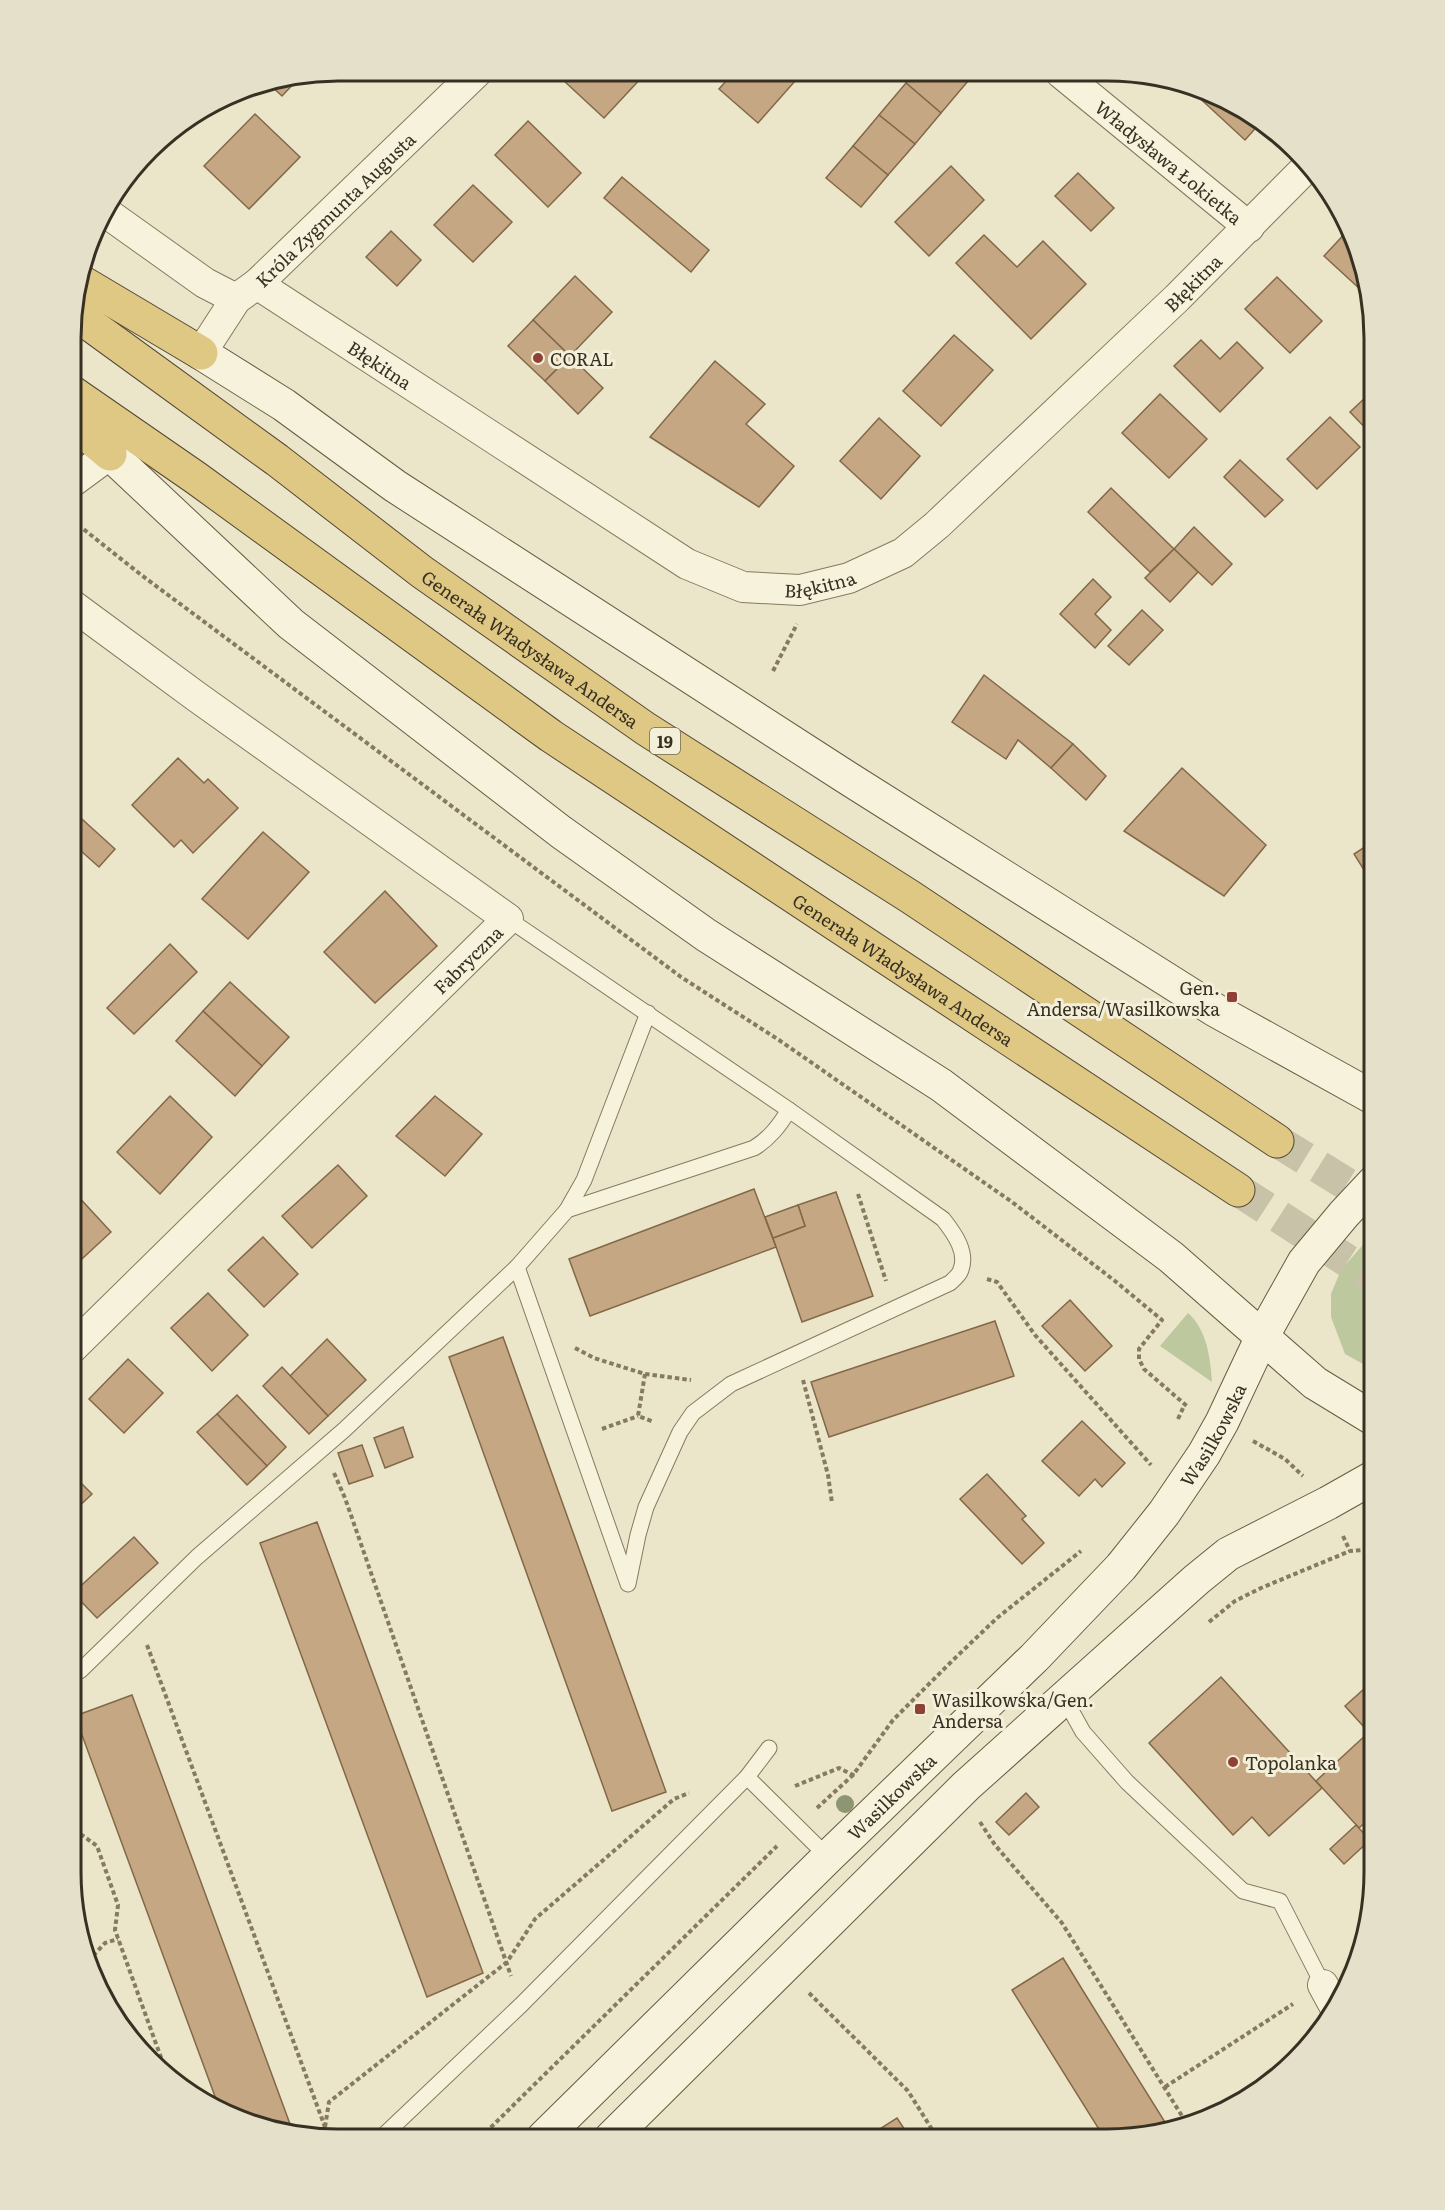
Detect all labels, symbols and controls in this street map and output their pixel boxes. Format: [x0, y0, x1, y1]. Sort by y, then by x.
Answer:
street label: Władysława Łokietka [1090, 93, 1249, 230]
street label: Króla Zygmunta Augusta [249, 125, 421, 293]
street label: Błękitna [1158, 247, 1228, 317]
street label: Błękitna [343, 333, 418, 395]
place label: CORAL [550, 345, 614, 372]
marker: CORAL [531, 351, 545, 365]
street label: Generała Władysława Andersa [417, 563, 645, 734]
street label: Błękitna [784, 563, 860, 604]
road number: 19 [650, 728, 680, 754]
street label: Generała Władysława Andersa [788, 886, 1020, 1052]
street label: Fabryczna [426, 918, 508, 1000]
place label: Gen. Andersa/Wasilkowska [1027, 974, 1220, 1022]
marker: Gen. Andersa/Wasilkowska [1225, 990, 1239, 1004]
street label: Wasilkowska [1173, 1378, 1252, 1491]
place label: Wasilkowska/Gen. Andersa [932, 1686, 1094, 1734]
marker: Wasilkowska/Gen. Andersa [913, 1702, 927, 1716]
street label: Wasilkowska [841, 1746, 942, 1845]
place label: Topolanka [1245, 1749, 1337, 1776]
marker: Topolanka [1226, 1755, 1240, 1769]

